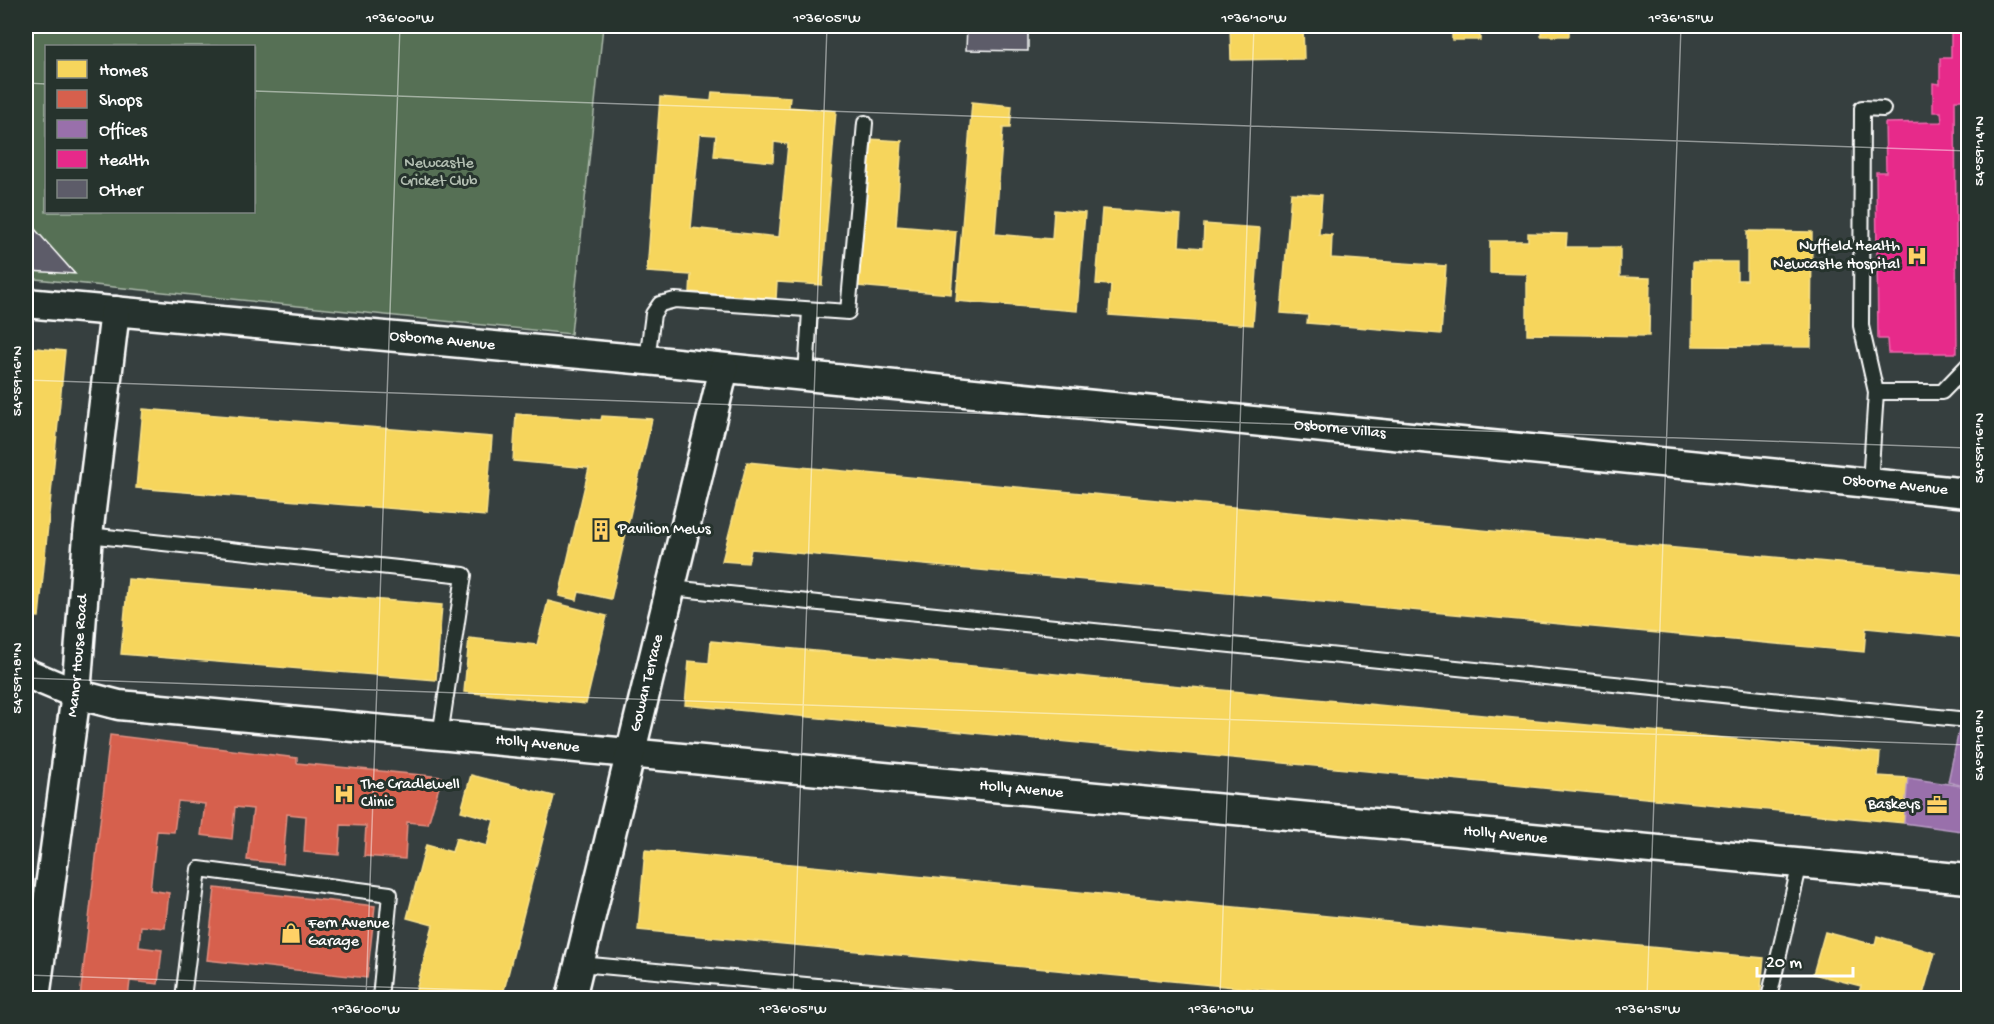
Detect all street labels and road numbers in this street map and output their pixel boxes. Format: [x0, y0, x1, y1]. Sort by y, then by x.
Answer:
street label: Osborne Avenue [389, 327, 497, 356]
street label: Osborne Villas [1293, 416, 1388, 444]
street label: Osborne Avenue [1841, 471, 1949, 500]
street label: Manor House Road [63, 592, 93, 718]
street label: Gowan Terrace [626, 632, 669, 734]
street label: Holly Avenue [495, 731, 581, 758]
street label: Holly Avenue [979, 777, 1065, 803]
street label: Holly Avenue [1462, 822, 1549, 849]

